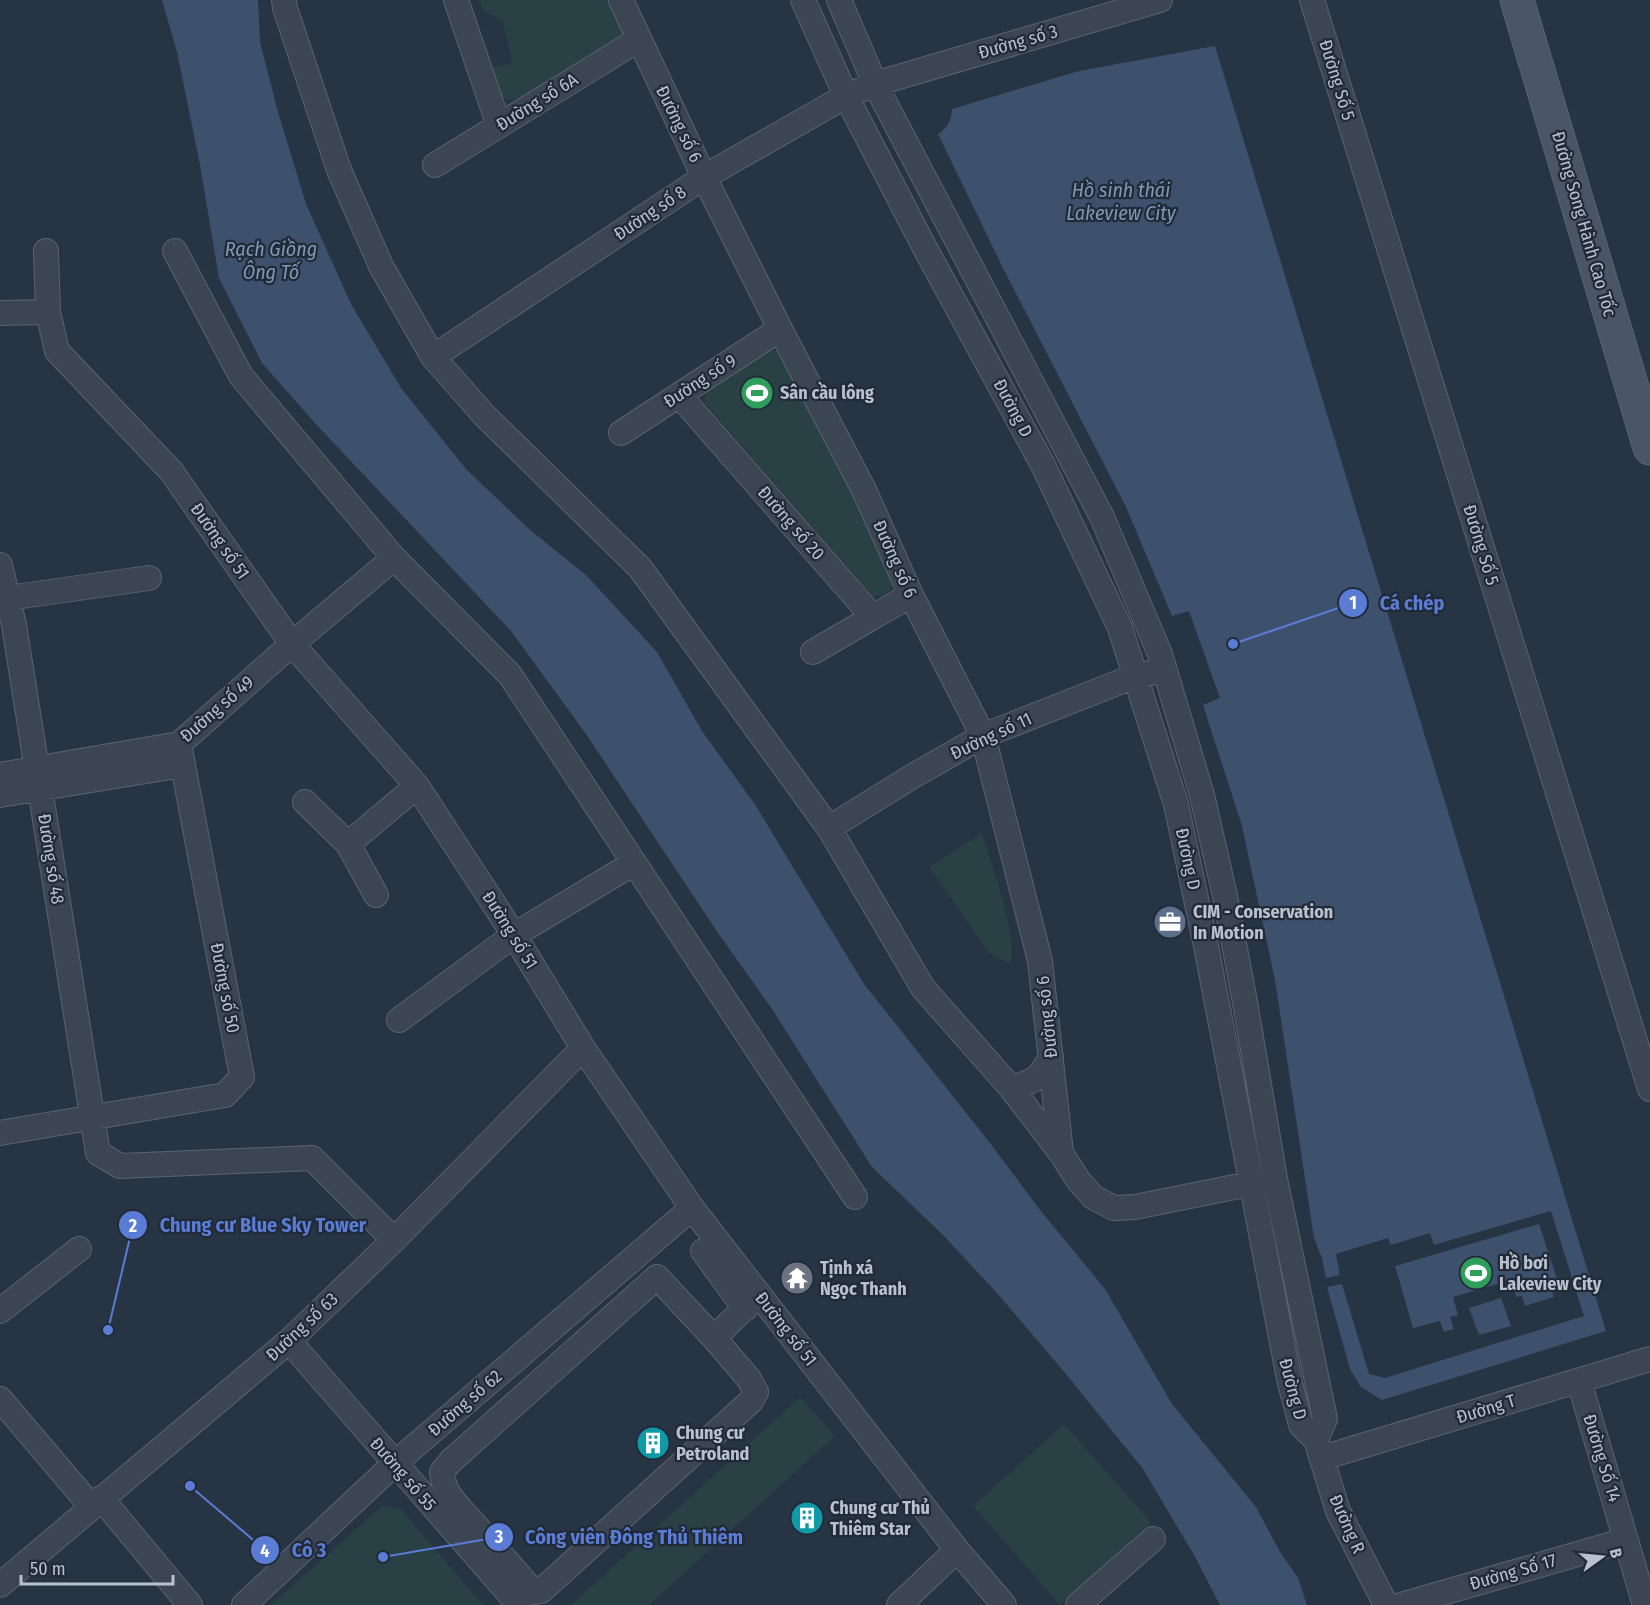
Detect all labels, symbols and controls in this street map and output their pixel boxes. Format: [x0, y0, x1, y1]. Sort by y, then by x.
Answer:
street label: Đường số 3 [976, 20, 1060, 64]
street label: Đường Số 5 [1314, 37, 1360, 123]
street label: Đường số 6A [492, 68, 582, 136]
street label: Đường số 6 [651, 82, 707, 166]
street label: Đường Song Hành Cao Tốc [1547, 129, 1621, 319]
water label: Hồ sinh thái Lakeview City [1066, 178, 1177, 225]
street label: Đường số 8 [610, 181, 690, 245]
water label: Rạch Giồng Ông Tố [225, 237, 317, 284]
street label: Đường số 9 [659, 349, 741, 413]
sports icon: Sân cầu lông [739, 375, 775, 411]
street label: Đường D [989, 375, 1037, 441]
place label: Sân cầu lông [780, 381, 874, 404]
street label: Đường số 20 [753, 481, 829, 565]
street label: Đường số 51 [186, 499, 254, 583]
street label: Đường Số 5 [1458, 502, 1504, 588]
street label: Đường số 6 [868, 517, 922, 601]
callout: Cá chép [1338, 584, 1457, 622]
text: Cá chép [1380, 591, 1444, 615]
text: 1 [1349, 592, 1357, 614]
street label: Đường số 49 [176, 671, 258, 747]
street label: Đường số 11 [947, 708, 1035, 764]
street label: Đường số 48 [33, 812, 69, 906]
street label: Đường D [1171, 826, 1205, 892]
street label: Đường số 51 [477, 887, 543, 973]
place label: CIM - Conservation In Motion [1193, 901, 1333, 944]
office icon: CIM - Conservation In Motion [1152, 904, 1188, 940]
street label: Đường số 50 [205, 941, 245, 1035]
street label: Đường số 6 [1032, 975, 1062, 1059]
callout: Chung cư Blue Sky Tower [118, 1206, 378, 1244]
text: Chung cư Blue Sky Tower [160, 1213, 367, 1237]
text: 2 [128, 1215, 137, 1237]
place label: Hồ bơi Lakeview City [1499, 1251, 1602, 1295]
sports icon: Hồ bơi Lakeview City [1458, 1255, 1494, 1291]
place label: Tịnh xá Ngọc Thanh [820, 1257, 907, 1300]
temple icon: Tịnh xá Ngọc Thanh [779, 1260, 815, 1296]
street label: Đường số 63 [261, 1288, 343, 1366]
street label: Đường số 51 [750, 1288, 822, 1370]
street label: Đường D [1274, 1356, 1312, 1422]
street label: Đường số 62 [424, 1365, 506, 1441]
street label: Đường T [1454, 1389, 1519, 1428]
street label: Đường Số 14 [1578, 1411, 1626, 1505]
place label: Chung cư Petroland [676, 1422, 749, 1465]
building icon: Chung cư Petroland [635, 1425, 671, 1461]
street label: Đường số 55 [365, 1433, 441, 1515]
street label: Đường R [1324, 1491, 1370, 1557]
place label: Chung cư Thủ Thiêm Star [830, 1497, 930, 1540]
building icon: Chung cư Thủ Thiêm Star [789, 1500, 825, 1536]
callout: Công viên Đông Thủ Thiêm [484, 1518, 755, 1556]
text: Công viên Đông Thủ Thiêm [525, 1525, 743, 1549]
text: 3 [494, 1526, 504, 1548]
north arrow [1572, 1527, 1632, 1587]
callout: Cô 3 [250, 1531, 339, 1569]
text: Cô 3 [292, 1538, 326, 1562]
text: 4 [260, 1540, 270, 1562]
text: B [1606, 1546, 1626, 1560]
scale bar [21, 1548, 172, 1586]
street label: Đường Số 17 [1467, 1549, 1559, 1595]
text: 50 m [30, 1558, 66, 1580]

